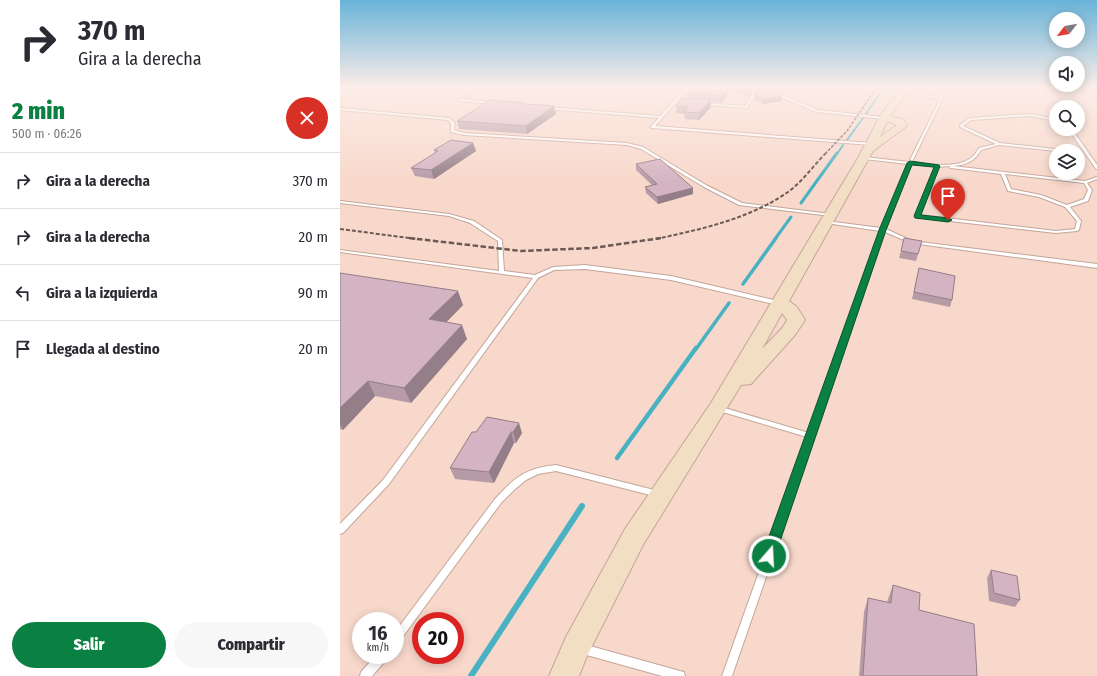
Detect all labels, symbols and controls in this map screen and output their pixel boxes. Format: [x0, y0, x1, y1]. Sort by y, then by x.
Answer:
north arrow [1049, 12, 1085, 48]
map controls [1049, 12, 1085, 180]
text: 370 m [78, 14, 145, 47]
icon: right [12, 16, 64, 68]
text: Gira a la derecha [78, 48, 202, 70]
button: sound [1049, 56, 1085, 92]
text: 2 min [12, 97, 65, 125]
button: close [286, 97, 328, 139]
button: search [1049, 100, 1085, 136]
text: 500 m · 06:26 [12, 126, 82, 141]
button: layers [1049, 144, 1085, 180]
icon: right [12, 170, 34, 192]
text: Gira a la derecha [46, 172, 150, 190]
text: 370 m [293, 172, 328, 190]
pin [931, 179, 965, 220]
icon: arrive [937, 185, 959, 207]
icon: right [12, 226, 34, 248]
text: Gira a la derecha [46, 228, 150, 246]
text: 20 m [299, 228, 328, 246]
icon: left [12, 282, 34, 304]
text: Gira a la izquierda [46, 284, 158, 302]
text: 90 m [298, 284, 328, 302]
icon: arrive [12, 338, 34, 360]
text: Llegada al destino [46, 340, 160, 358]
text: 20 m [299, 340, 328, 358]
position arrow [748, 535, 790, 577]
speed limit sign: 20 [412, 612, 464, 664]
text: 16 [369, 621, 387, 645]
button: Salir [12, 622, 166, 668]
button: Compartir [174, 622, 328, 668]
text: km/h [367, 642, 389, 654]

